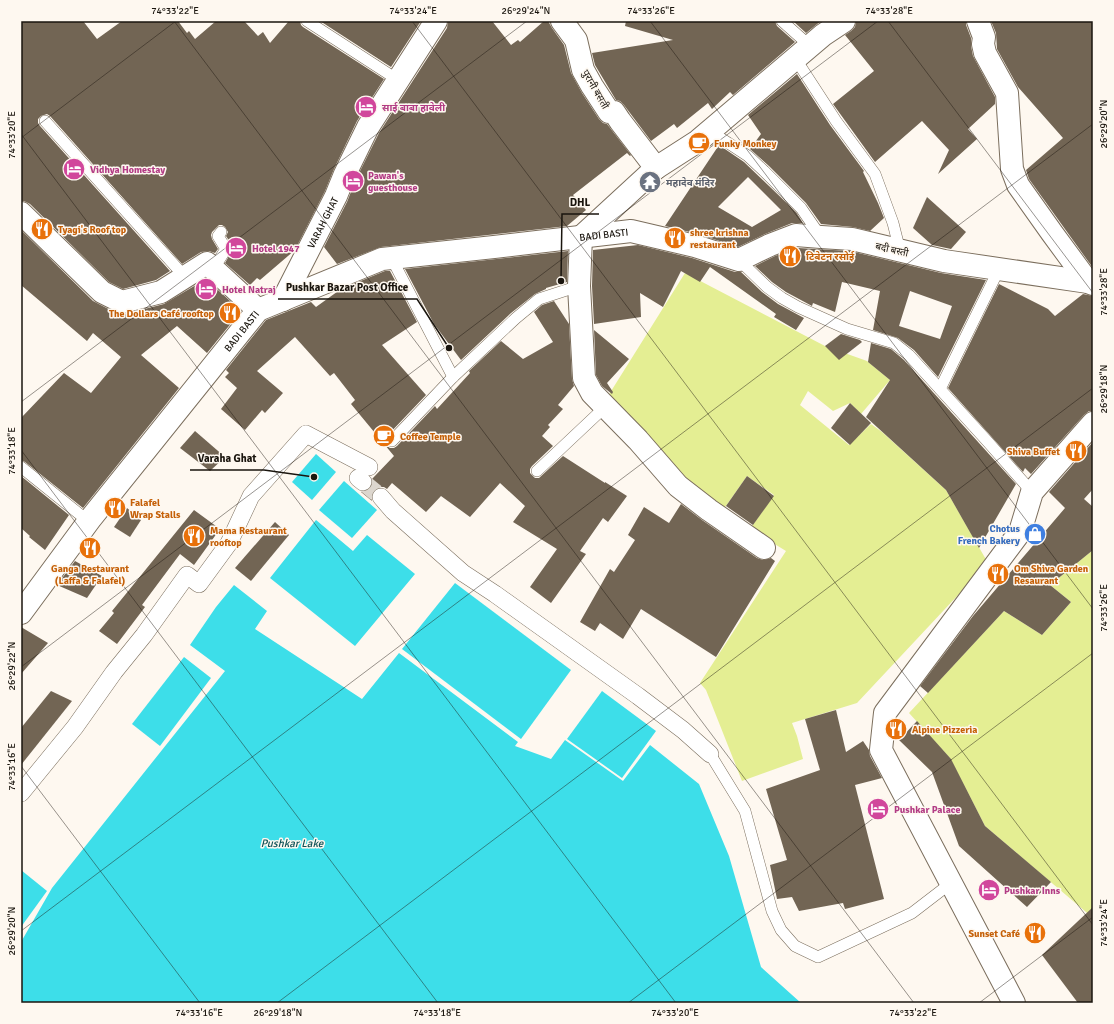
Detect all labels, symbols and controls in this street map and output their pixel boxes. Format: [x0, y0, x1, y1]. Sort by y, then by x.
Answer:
text: 74°33'22"E [151, 5, 199, 17]
text: 74°33'24"E [389, 5, 437, 17]
text: 26°29'24"N [502, 5, 550, 17]
text: 74°33'26"E [627, 5, 675, 17]
text: 74°33'28"E [865, 5, 913, 17]
street label: पुरानी बसती [579, 68, 611, 112]
hotel icon: साई बाबा हावेली [353, 94, 379, 120]
text: 26°29'20"N [1098, 100, 1110, 148]
place label: साई बाबा हावेली [382, 101, 446, 114]
text: 74°33'20"E [6, 111, 18, 159]
cafe icon: Funky Monkey [686, 130, 712, 156]
place label: Funky Monkey [714, 138, 776, 150]
hotel icon: Vidhya Homestay [61, 156, 87, 182]
place label: Vidhya Homestay [90, 164, 165, 176]
hotel icon: Pawan's guesthouse [340, 168, 366, 194]
temple icon: महादेव मंदिर [637, 169, 663, 195]
place label: Pawan's guesthouse [368, 170, 418, 194]
place label: महादेव मंदिर [666, 176, 715, 189]
callout: DHL [562, 191, 599, 214]
street label: VARAH GHAT [305, 195, 342, 251]
text: DHL [570, 196, 591, 209]
restaurant icon: Tyagi's Roof top [29, 216, 55, 242]
place label: Tyagi's Roof top [58, 224, 127, 236]
restaurant icon: shree krishna restaurant [662, 225, 688, 251]
street label: BADI BASTI [579, 226, 629, 244]
place label: shree krishna restaurant [690, 227, 749, 251]
hotel icon: Hotel 1947 [223, 235, 249, 261]
street label: बदी बस्ती [874, 240, 910, 260]
place label: Hotel 1947 [252, 243, 300, 255]
restaurant icon: टिबेटन रसोई [777, 243, 803, 269]
place label: टिबेटन रसोई [806, 250, 855, 263]
text: 74°33'28"E [1098, 268, 1110, 316]
hotel icon: Hotel Natraj [193, 276, 219, 302]
callout: Pushkar Bazar Post Office [278, 276, 417, 299]
text: Pushkar Bazar Post Office [286, 281, 409, 294]
place label: Hotel Natraj [222, 284, 276, 296]
restaurant icon: The Dollars Café rooftop [217, 300, 243, 326]
place label: The Dollars Café rooftop [109, 308, 215, 320]
street label: BADI BASTI [222, 309, 262, 354]
text: 26°29'18"N [1098, 365, 1110, 413]
cafe icon: Coffee Temple [371, 423, 397, 449]
text: 74°33'18"E [6, 427, 18, 475]
place label: Coffee Temple [400, 431, 461, 443]
restaurant icon: Shiva Buffet [1063, 438, 1089, 464]
place label: Shiva Buffet [1007, 446, 1060, 458]
callout: Varaha Ghat [190, 447, 264, 470]
text: Varaha Ghat [198, 452, 256, 465]
restaurant icon: Falafel Wrap Stalls [102, 495, 128, 521]
place label: Falafel Wrap Stalls [130, 497, 181, 521]
shop icon: Chotus French Bakery [1022, 521, 1048, 547]
restaurant icon: Mama Restaurant rooftop [181, 523, 207, 549]
place label: Chotus French Bakery [958, 523, 1021, 547]
place label: Mama Restaurant rooftop [210, 525, 287, 549]
restaurant icon: Ganga Restaurant (Laffa & Falafel) [77, 535, 103, 561]
restaurant icon: Om Shiva Garden Resaurant [985, 561, 1011, 587]
place label: Ganga Restaurant (Laffa & Falafel) [51, 563, 129, 587]
place label: Om Shiva Garden Resaurant [1014, 563, 1089, 587]
text: 74°33'26"E [1098, 584, 1110, 632]
text: 26°29'22"N [6, 642, 18, 690]
restaurant icon: Alpine Pizzeria [883, 716, 909, 742]
place label: Alpine Pizzeria [912, 724, 977, 736]
text: 74°33'16"E [6, 743, 18, 791]
hotel icon: Pushkar Palace [865, 796, 891, 822]
place label: Pushkar Palace [894, 804, 960, 816]
water label: Pushkar Lake [261, 837, 324, 850]
hotel icon: Pushkar Inns [976, 877, 1002, 903]
place label: Pushkar Inns [1004, 885, 1061, 897]
text: 74°33'24"E [1098, 899, 1110, 947]
text: 26°29'20"N [6, 907, 18, 955]
restaurant icon: Sunset Café [1022, 920, 1048, 946]
place label: Sunset Café [968, 928, 1020, 940]
text: 74°33'16"E [175, 1007, 223, 1019]
text: 26°29'18"N [254, 1007, 302, 1019]
text: 74°33'18"E [413, 1007, 461, 1019]
text: 74°33'20"E [651, 1007, 699, 1019]
text: 74°33'22"E [889, 1007, 937, 1019]

